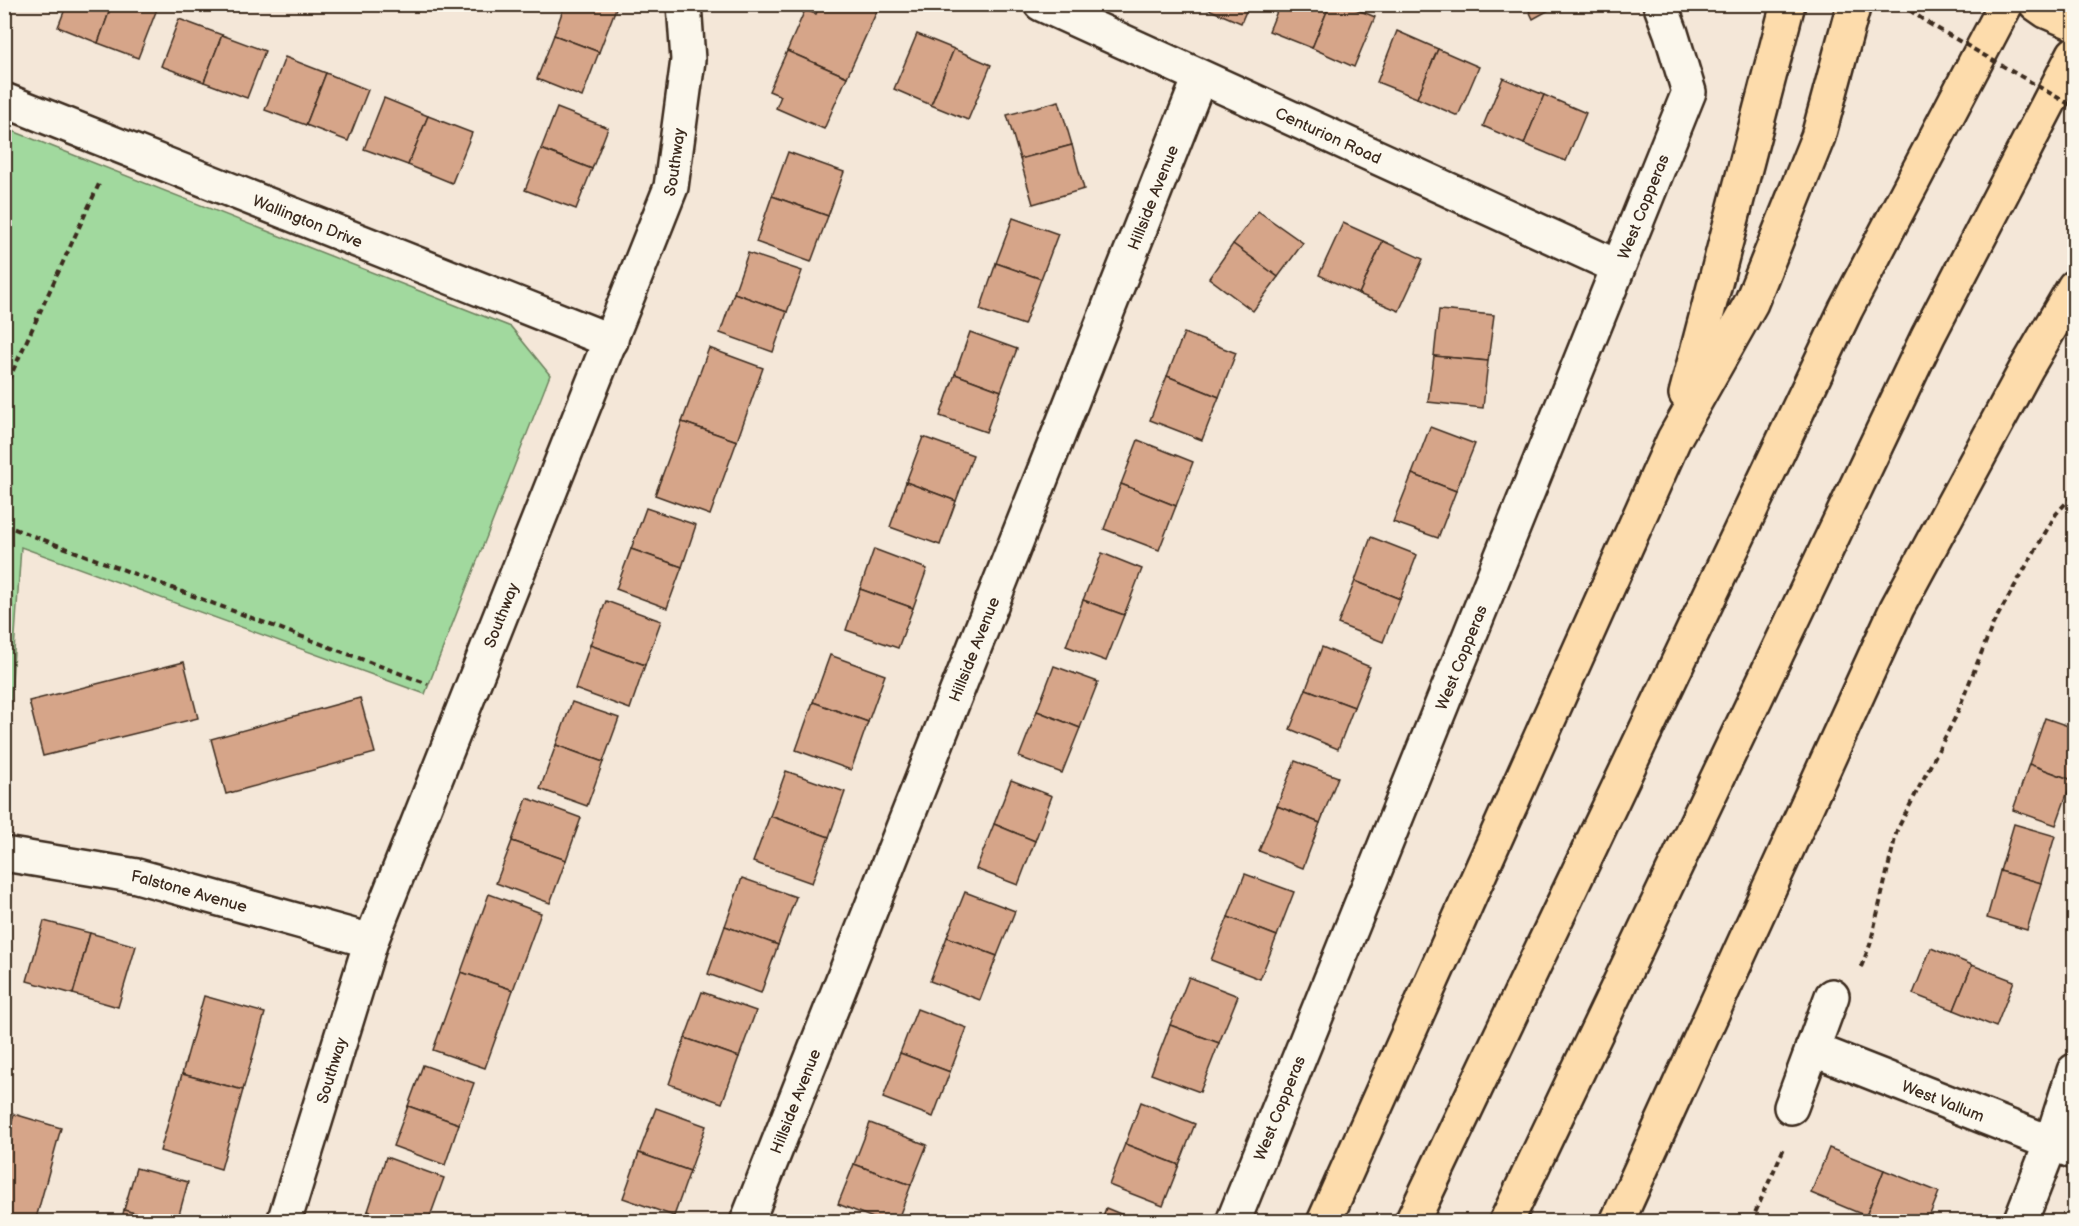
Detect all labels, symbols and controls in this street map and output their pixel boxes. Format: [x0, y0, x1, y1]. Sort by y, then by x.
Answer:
street label: Centurion Road [1272, 104, 1384, 169]
street label: Southway [660, 126, 690, 199]
street label: Hillside Avenue [1125, 142, 1183, 253]
street label: West Copperas [1615, 152, 1674, 262]
street label: Wallington Drive [250, 192, 365, 253]
street label: Southway [481, 580, 524, 651]
street label: Hillside Avenue [946, 594, 1004, 705]
street label: West Copperas [1433, 603, 1492, 713]
street label: Falstone Avenue [130, 867, 250, 917]
street label: Southway [313, 1034, 352, 1106]
street label: Hillside Avenue [767, 1046, 826, 1157]
street label: West Copperas [1251, 1053, 1310, 1164]
street label: West Vallum [1899, 1077, 1987, 1127]

